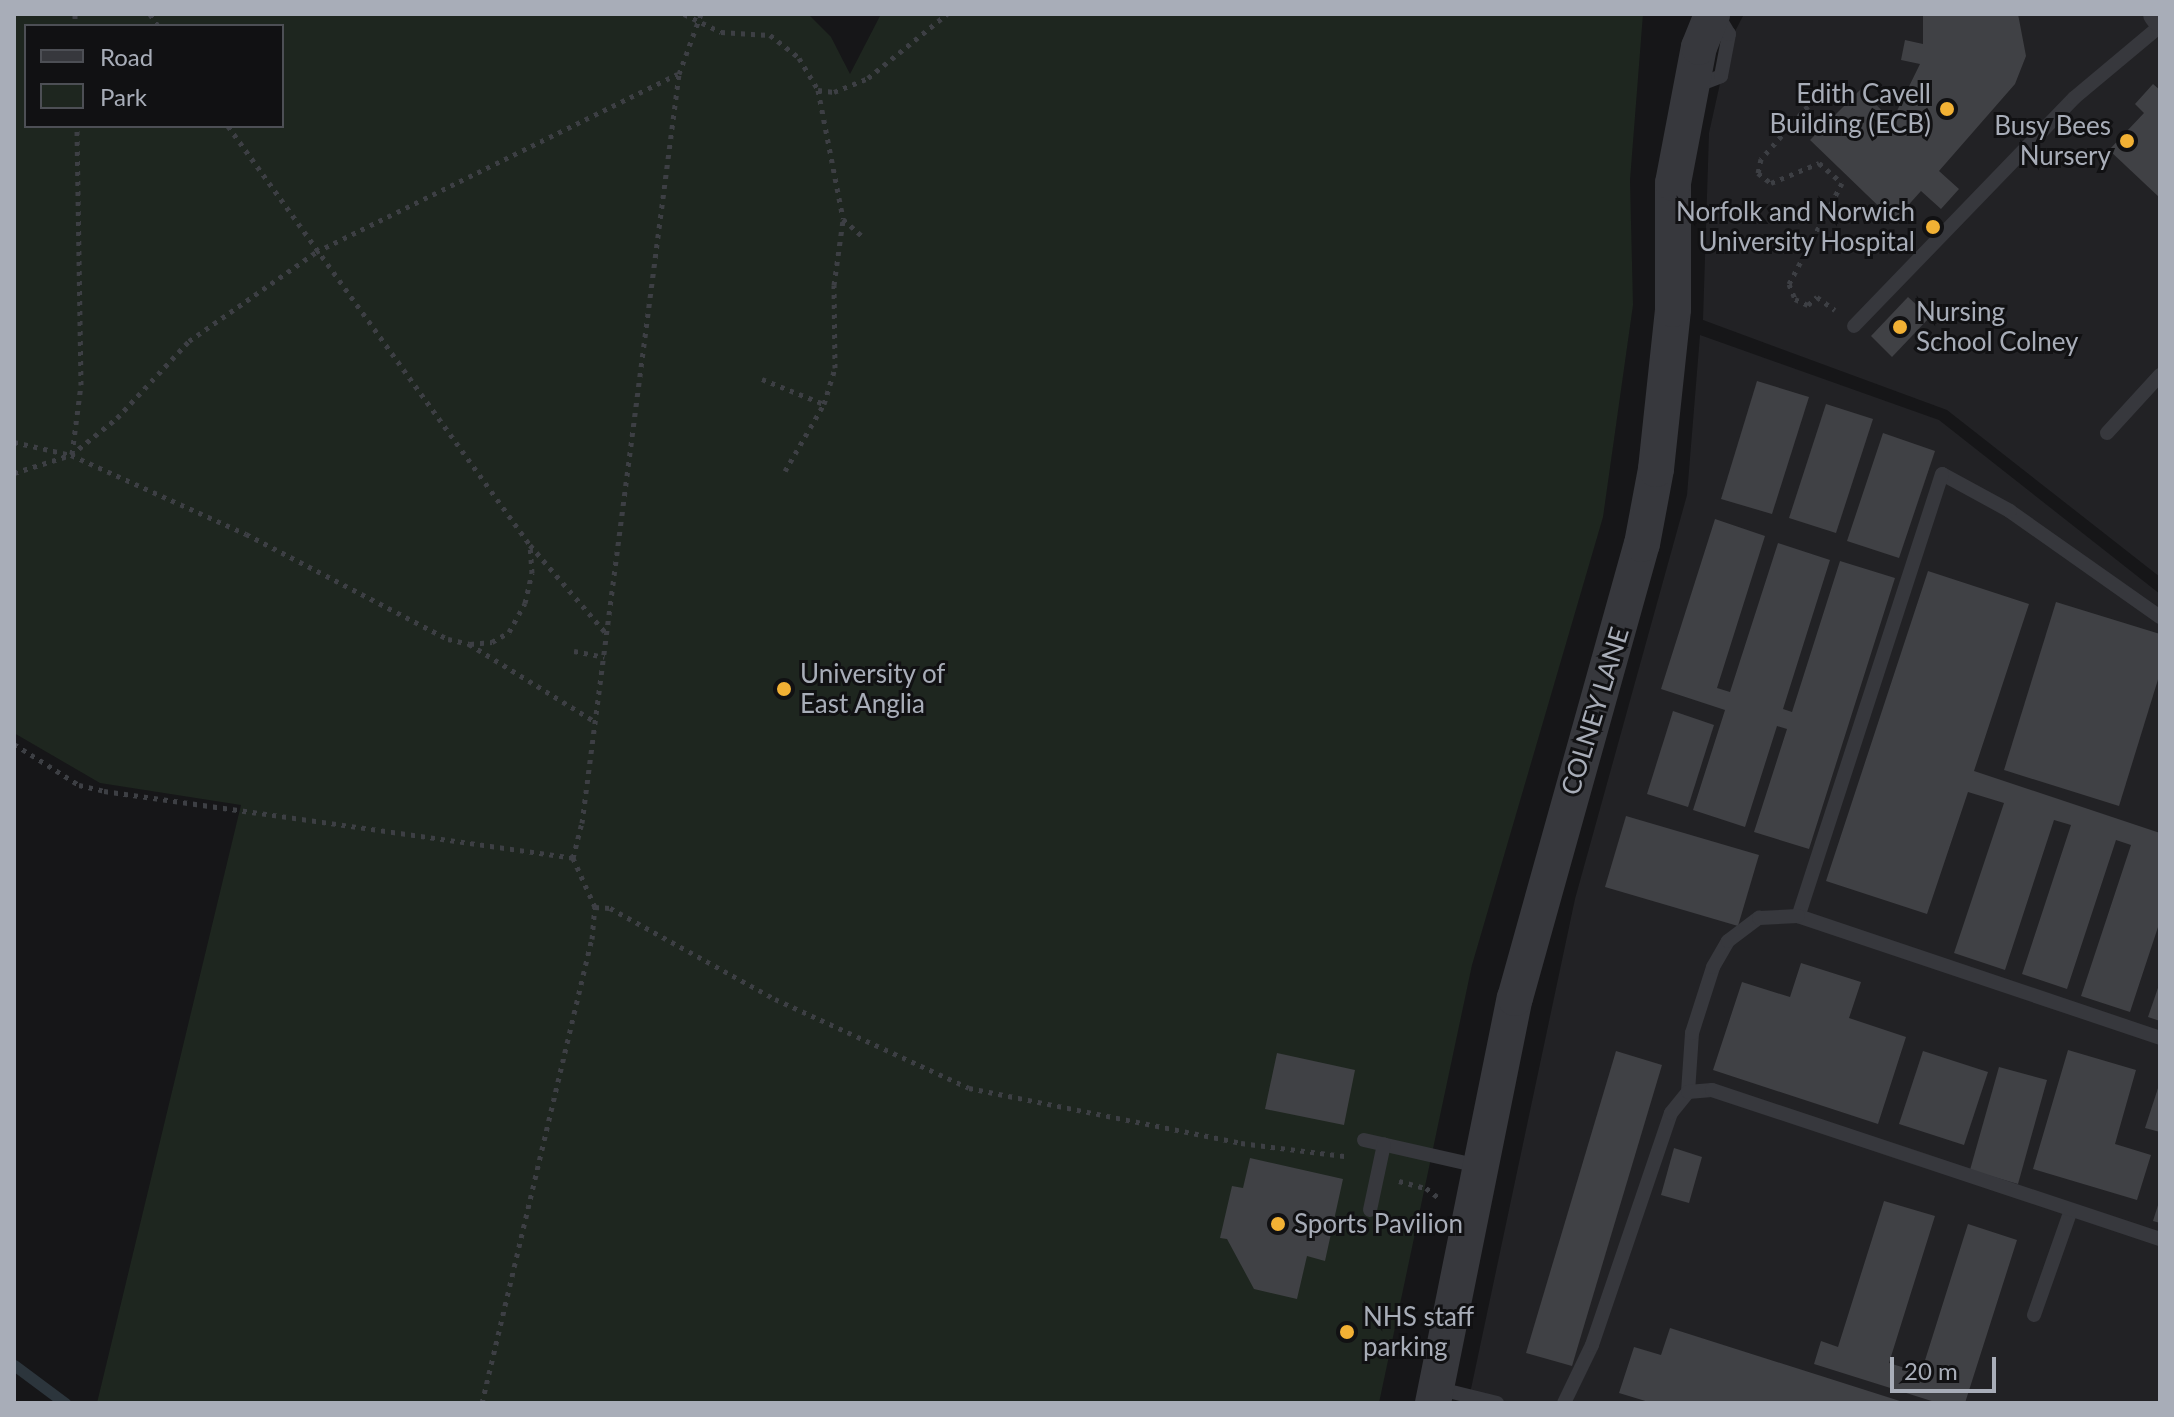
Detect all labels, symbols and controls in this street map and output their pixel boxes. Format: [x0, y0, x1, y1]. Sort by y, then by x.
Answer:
legend [24, 24, 284, 128]
text: Road [100, 42, 153, 71]
place label: Edith Cavell Building (ECB) [1769, 78, 1931, 140]
text: Park [100, 82, 147, 111]
marker: Edith Cavell Building (ECB) [1938, 100, 1956, 118]
place label: Busy Bees Nursery [1994, 110, 2111, 172]
marker: Busy Bees Nursery [2118, 132, 2136, 150]
place label: Norfolk and Norwich University Hospital [1676, 196, 1915, 258]
marker: Norfolk and Norwich University Hospital [1922, 216, 1944, 238]
place label: Nursing School Colney [1916, 296, 2079, 358]
marker: Nursing School Colney [1891, 318, 1909, 336]
street label: COLNEY LANE [1555, 623, 1635, 799]
place label: University of East Anglia [800, 658, 946, 720]
marker: University of East Anglia [775, 680, 793, 698]
place label: Sports Pavilion [1294, 1208, 1463, 1240]
marker: Sports Pavilion [1269, 1215, 1287, 1233]
place label: NHS staff parking [1363, 1301, 1474, 1362]
marker: NHS staff parking [1338, 1323, 1356, 1341]
scale bar [1894, 1341, 2000, 1391]
text: 20 m [1904, 1356, 1958, 1385]

